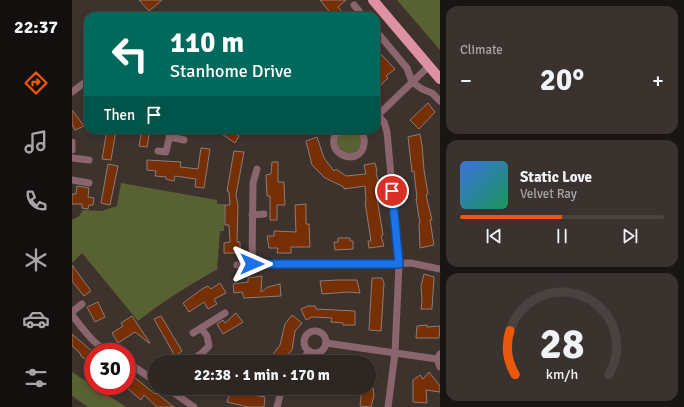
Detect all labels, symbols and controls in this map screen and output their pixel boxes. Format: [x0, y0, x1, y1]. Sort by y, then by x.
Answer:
text: 22:37 [14, 16, 58, 38]
text: 110 m [170, 26, 244, 60]
icon: left [104, 28, 156, 80]
text: Climate [460, 42, 503, 58]
text: Stanhome Drive [170, 60, 292, 82]
text: 20° [540, 62, 584, 99]
text: − [460, 67, 472, 94]
text: + [652, 67, 664, 94]
icon: directions [22, 69, 50, 97]
icon: arrive [143, 104, 165, 126]
text: Then [104, 106, 135, 124]
icon: music [22, 128, 50, 156]
text: Static Love [520, 168, 592, 186]
pin [375, 174, 409, 208]
icon: arrive [381, 180, 403, 202]
text: Velvet Ray [520, 186, 577, 202]
icon: phone [22, 187, 50, 215]
icon: previous [483, 225, 505, 247]
icon: pause [551, 225, 573, 247]
icon: next [619, 225, 641, 247]
position arrow [231, 243, 273, 285]
icon: climate [22, 246, 50, 274]
icon: car [22, 305, 50, 333]
text: 28 [540, 319, 584, 370]
speed limit sign: 30 [84, 343, 136, 395]
icon: filters [22, 364, 50, 392]
text: 22:38 · 1 min · 170 m [194, 366, 330, 384]
text: km/h [546, 366, 578, 383]

